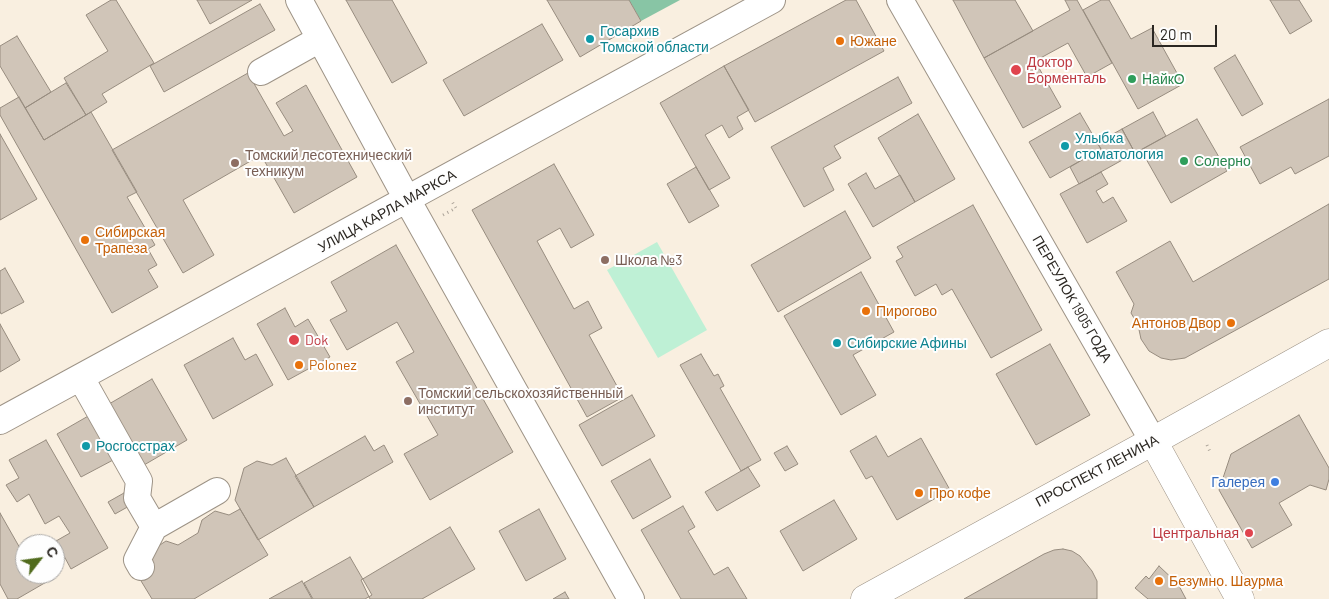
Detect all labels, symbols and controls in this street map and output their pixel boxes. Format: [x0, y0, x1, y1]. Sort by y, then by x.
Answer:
scale bar [1154, 15, 1219, 47]
place label: Госархив Томской области [600, 23, 709, 56]
text: 20 m [1160, 25, 1192, 43]
marker: Госархив Томской области [584, 33, 596, 45]
place label: Южане [850, 33, 897, 49]
marker: Южане [834, 35, 846, 47]
place label: Доктор Борменталь [1027, 54, 1106, 86]
marker: Доктор Борменталь [1009, 63, 1023, 77]
place label: НайкО [1142, 71, 1185, 87]
marker: НайкО [1126, 73, 1138, 85]
place label: Улыбка стоматология [1075, 130, 1163, 162]
marker: Улыбка стоматология [1059, 140, 1071, 152]
place label: Томский лесотехнический техникум [245, 147, 412, 180]
place label: Солерно [1194, 153, 1251, 169]
marker: Солерно [1178, 155, 1190, 167]
marker: Томский лесотехнический техникум [229, 157, 241, 169]
street label: УЛИЦА КАРЛА МАРКСА [315, 166, 459, 256]
place label: Сибирская Трапеза [95, 224, 165, 256]
street label: ПЕРЕУЛОК 1905 ГОДА [1029, 233, 1115, 365]
marker: Сибирская Трапеза [79, 234, 91, 246]
place label: Школа №3 [615, 252, 683, 268]
marker: Школа №3 [599, 254, 611, 266]
place label: Пирогово [876, 303, 937, 319]
marker: Пирогово [860, 305, 872, 317]
place label: Антонов Двор [1132, 315, 1221, 331]
marker: Антонов Двор [1225, 317, 1237, 329]
place label: Dok [305, 332, 328, 348]
marker: Dok [287, 333, 301, 347]
place label: Сибирские Афины [847, 335, 967, 351]
marker: Сибирские Афины [831, 337, 843, 349]
place label: Polonez [309, 357, 357, 373]
marker: Polonez [293, 359, 305, 371]
place label: Томский сельскохозяйственный институт [418, 385, 623, 418]
marker: Томский сельскохозяйственный институт [402, 395, 414, 407]
street label: ПРОСПЕКТ ЛЕНИНА [1033, 431, 1161, 511]
place label: Росгосстрах [96, 438, 175, 454]
marker: Росгосстрах [80, 440, 92, 452]
place label: Галерея [1211, 474, 1265, 490]
marker: Галерея [1269, 476, 1281, 488]
place label: Про кофе [929, 485, 991, 501]
marker: Про кофе [913, 487, 925, 499]
place label: Центральная [1153, 525, 1239, 541]
marker: Центральная [1243, 527, 1255, 539]
north arrow [15, 534, 65, 584]
text: С [43, 543, 62, 560]
place label: Безумно. Шаурма [1169, 573, 1283, 589]
marker: Безумно. Шаурма [1153, 575, 1165, 587]

